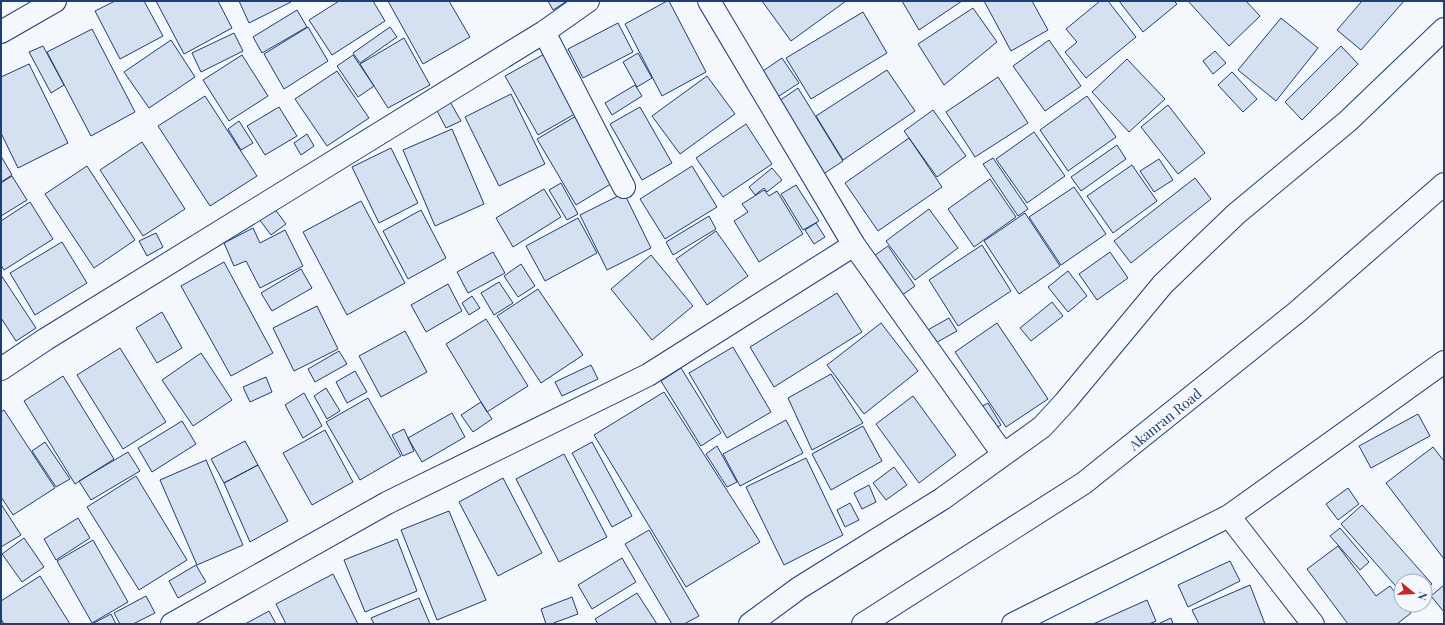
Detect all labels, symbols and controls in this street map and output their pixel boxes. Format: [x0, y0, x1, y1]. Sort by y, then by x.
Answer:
street label: Akanran Road [1124, 384, 1205, 455]
north arrow [1393, 573, 1433, 613]
text: N [1415, 590, 1431, 602]

